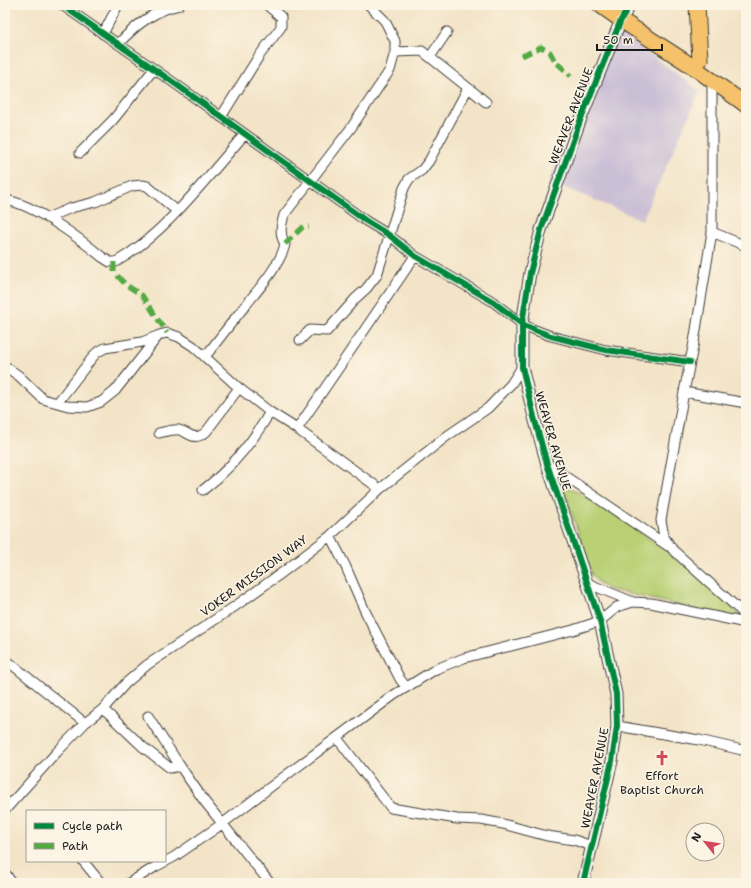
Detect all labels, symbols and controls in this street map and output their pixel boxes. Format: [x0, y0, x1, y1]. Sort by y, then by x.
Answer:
scale bar [597, 26, 662, 52]
text: 50 m [603, 32, 633, 48]
street label: WEAVER AVENUE [545, 65, 597, 167]
street label: WEAVER AVENUE [531, 389, 575, 493]
street label: VOKER MISSION WAY [197, 531, 311, 620]
street label: WEAVER AVENUE [577, 726, 613, 830]
church icon: Effort Baptist Church [653, 749, 671, 767]
place label: Effort Baptist Church [620, 768, 704, 798]
legend [26, 810, 166, 862]
text: Cycle path [62, 818, 123, 834]
north arrow [685, 822, 725, 862]
text: N [688, 829, 706, 845]
text: Path [62, 838, 88, 854]

